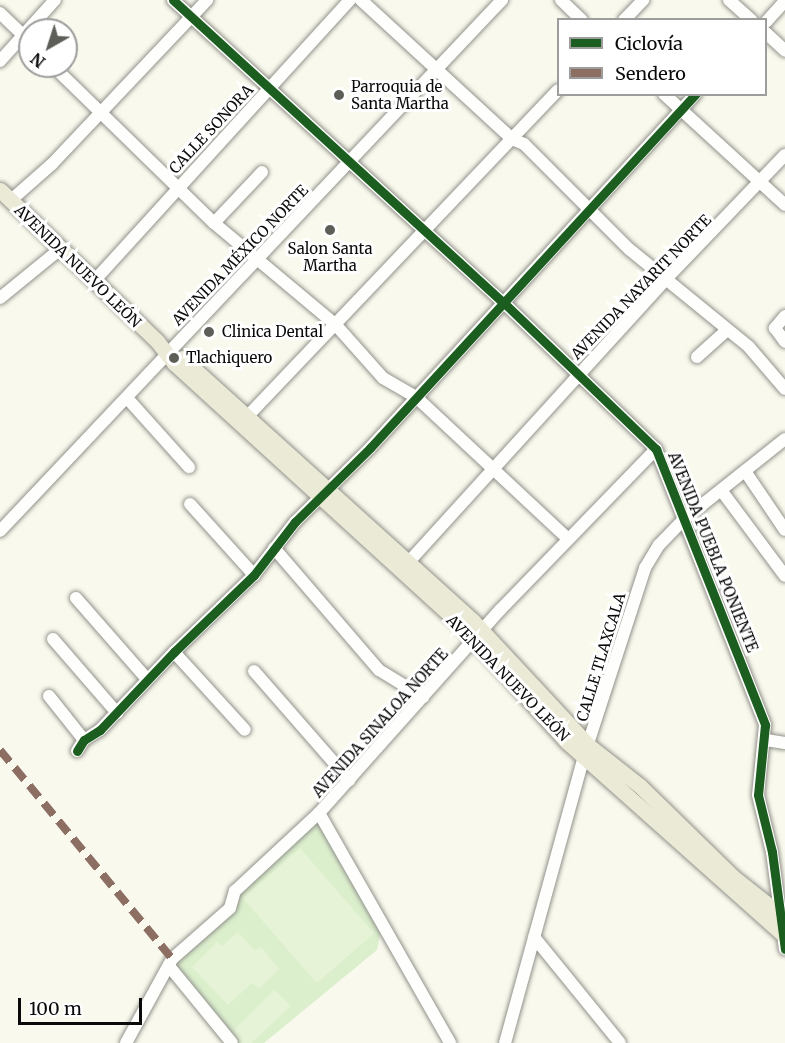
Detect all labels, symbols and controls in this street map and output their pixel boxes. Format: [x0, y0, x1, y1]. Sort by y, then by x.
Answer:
north arrow [18, 18, 78, 78]
legend [557, 18, 767, 96]
text: Ciclovía [615, 32, 683, 55]
text: N [27, 49, 49, 72]
text: Sendero [615, 62, 686, 85]
place label: Parroquia de Santa Martha [351, 77, 449, 112]
street label: CALLE SONORA [165, 81, 257, 177]
marker: Parroquia de Santa Martha [332, 88, 346, 102]
street label: AVENIDA MÉXICO NORTE [168, 181, 312, 329]
street label: AVENIDA NUEVO LEÓN [11, 201, 145, 331]
street label: AVENIDA NAYARIT NORTE [567, 211, 715, 363]
marker: Salon Santa Martha [323, 223, 337, 237]
place label: Salon Santa Martha [287, 239, 373, 274]
marker: Clinica Dental [200, 323, 218, 341]
place label: Clinica Dental [222, 323, 323, 341]
place label: Tlachiquero [186, 349, 272, 367]
marker: Tlachiquero [167, 351, 181, 365]
street label: AVENIDA PUEBLA PONIENTE [665, 449, 761, 655]
street label: CALLE TLAXCALA [573, 590, 629, 724]
street label: AVENIDA NUEVO LEÓN [443, 611, 573, 745]
street label: AVENIDA SINALOA NORTE [308, 645, 452, 801]
scale bar [21, 986, 146, 1024]
text: 100 m [29, 997, 82, 1020]

